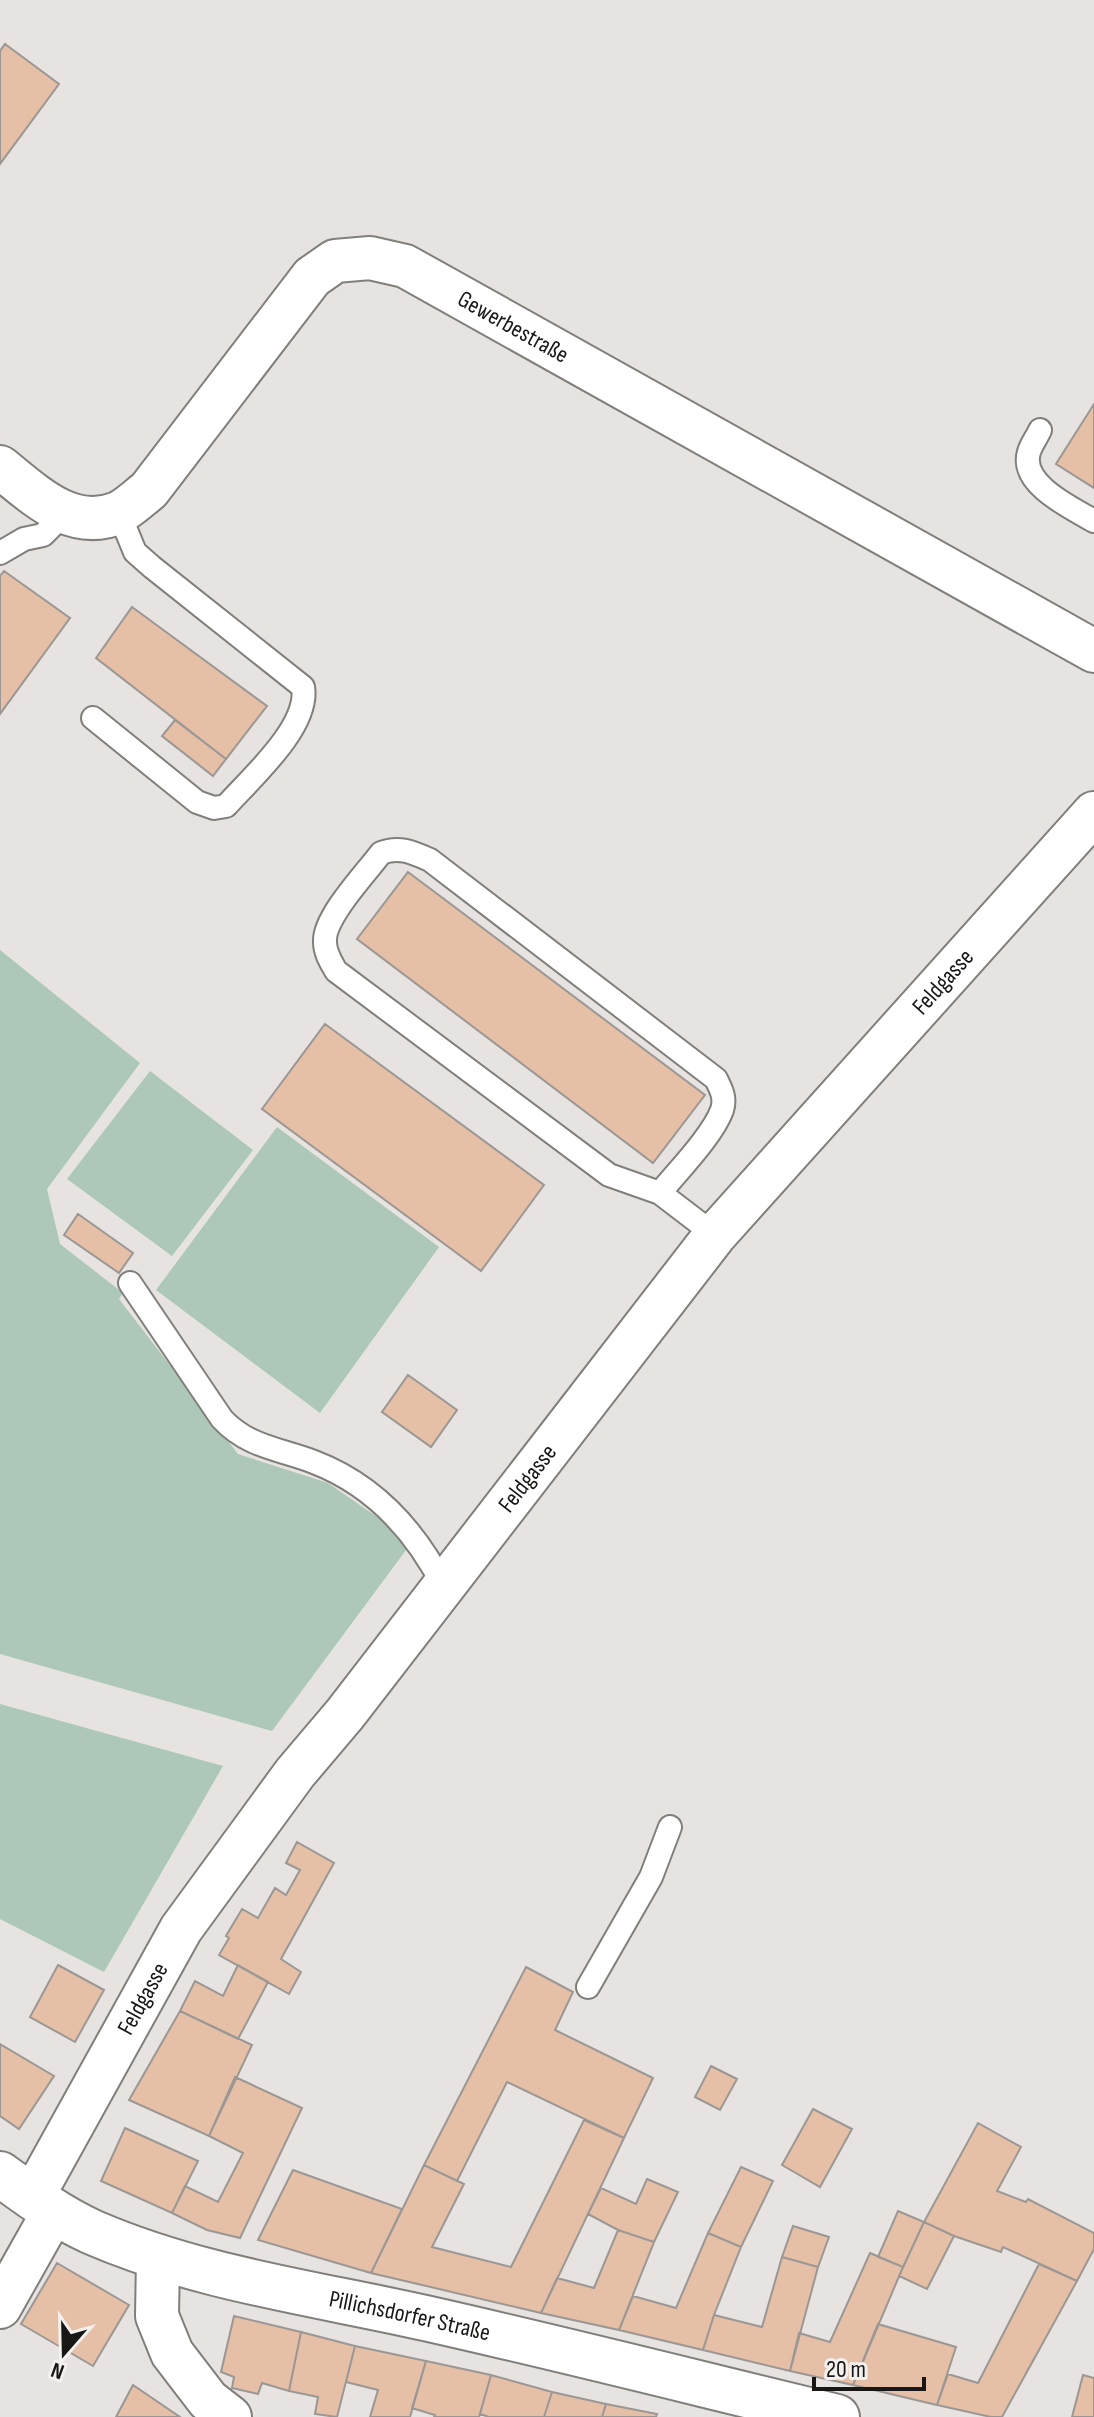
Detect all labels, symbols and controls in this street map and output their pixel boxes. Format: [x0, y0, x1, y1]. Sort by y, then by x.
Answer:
street label: Gewerbestraße [452, 284, 574, 370]
street label: Feldgasse [906, 943, 980, 1021]
street label: Feldgasse [492, 1439, 563, 1518]
street label: Feldgasse [111, 1958, 175, 2040]
street label: Pillichsdorfer Straße [327, 2285, 493, 2347]
north arrow [24, 2313, 104, 2393]
scale bar [814, 2341, 924, 2391]
text: 20 m [826, 2355, 866, 2384]
text: N [48, 2356, 68, 2385]

